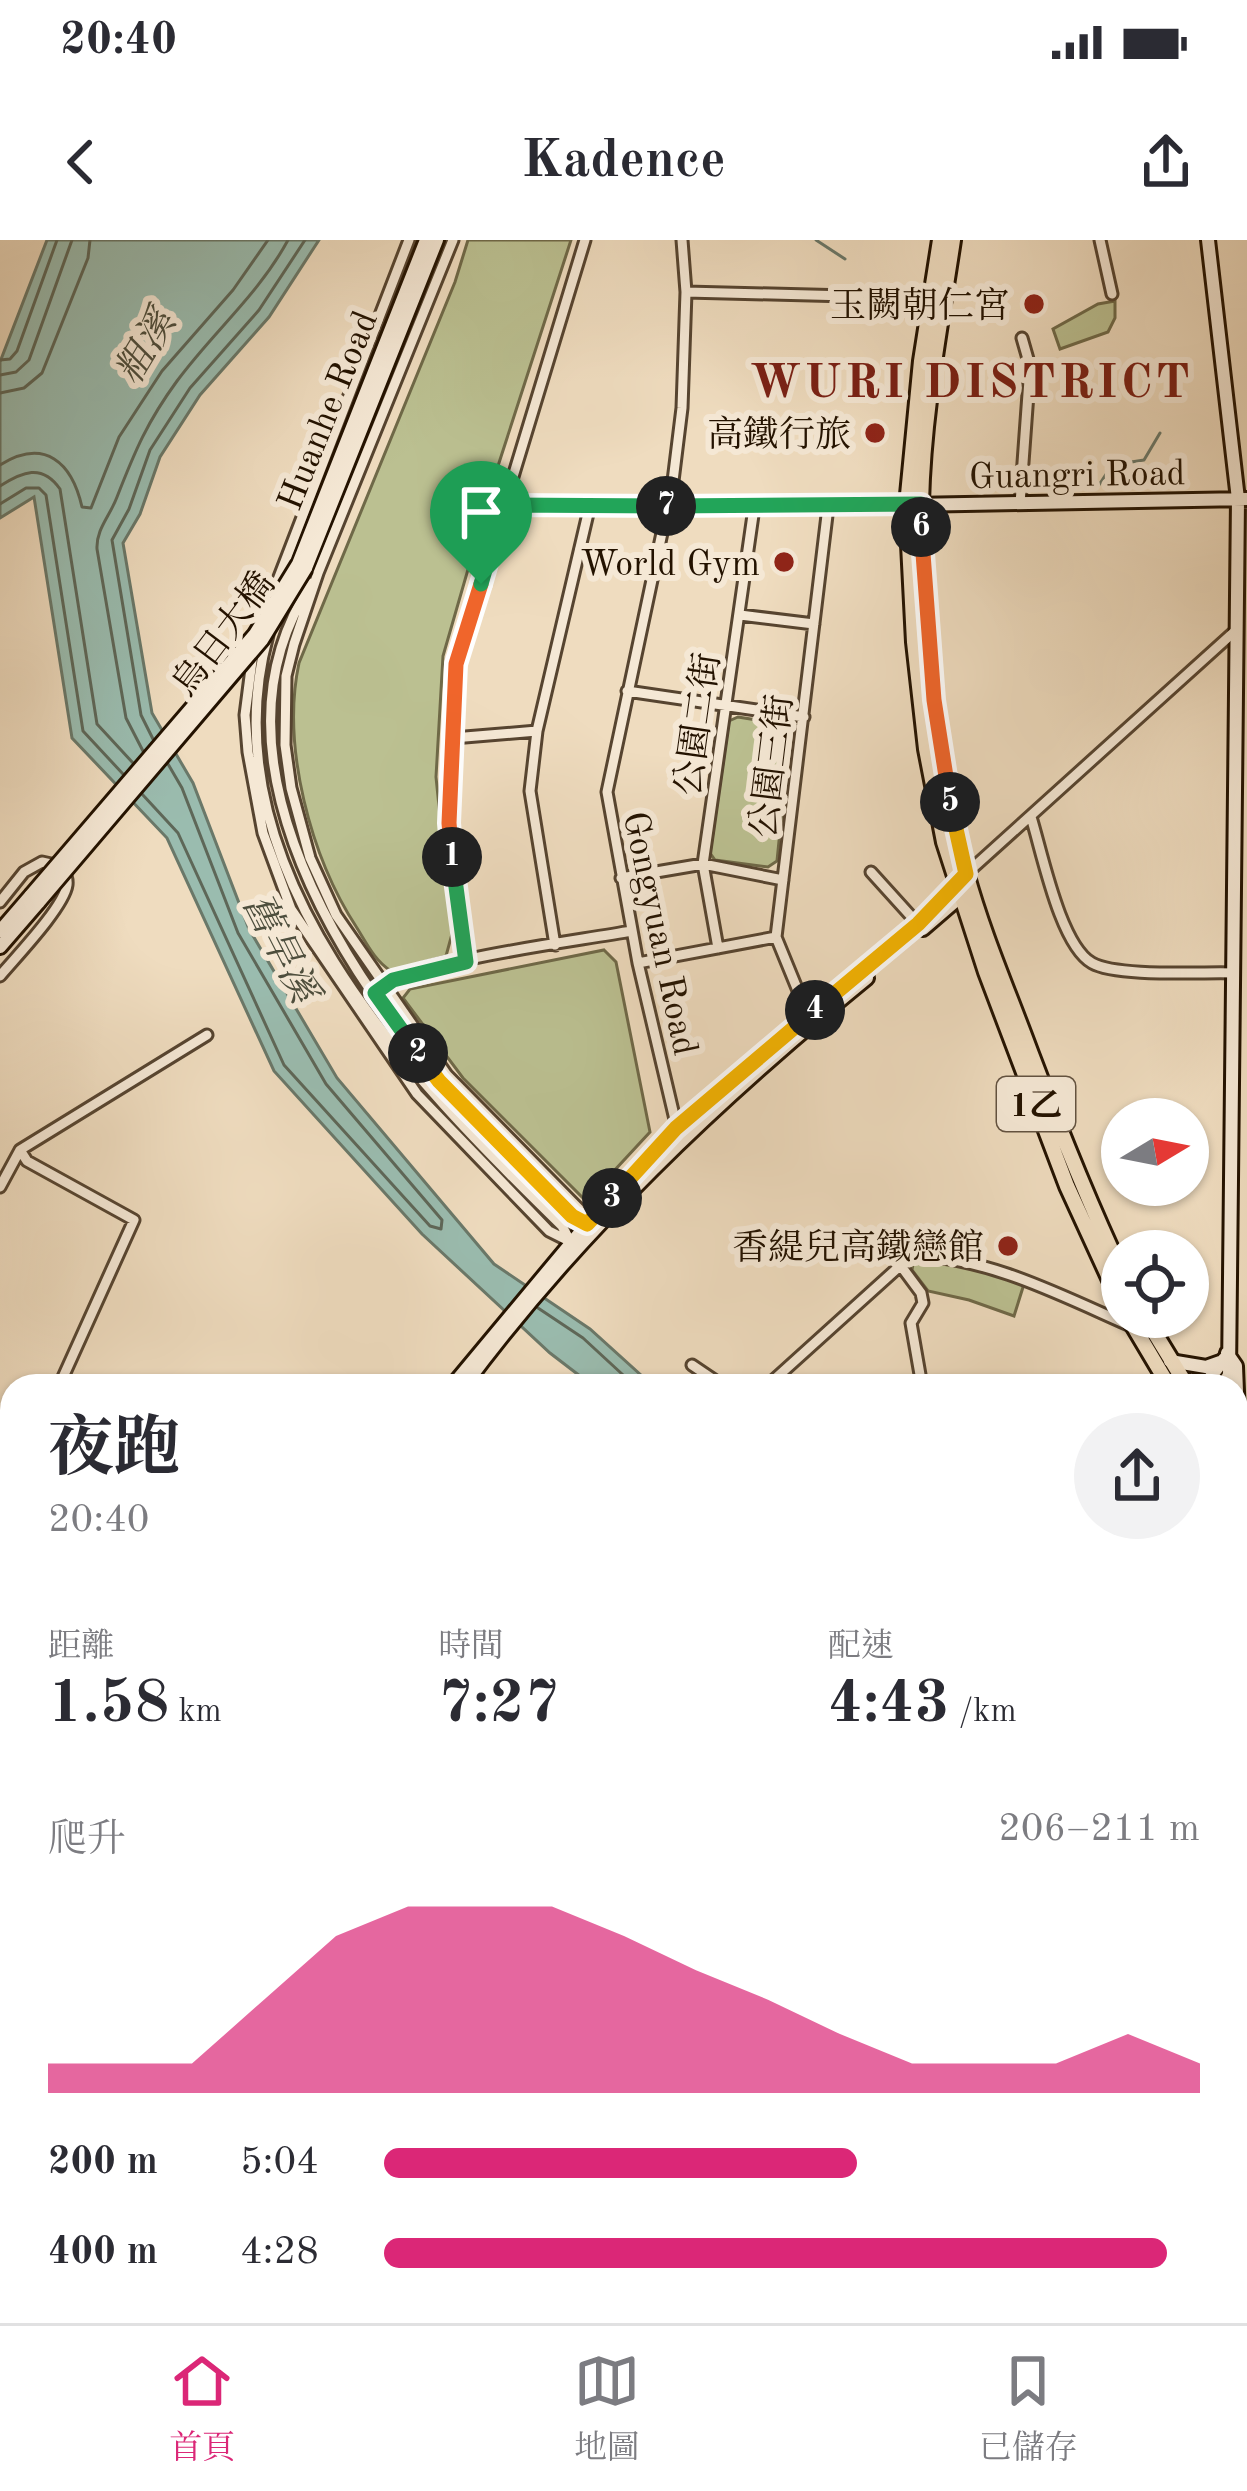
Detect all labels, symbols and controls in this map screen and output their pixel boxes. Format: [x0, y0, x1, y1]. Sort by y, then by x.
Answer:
text: 20:40 [60, 19, 177, 64]
icon: back [48, 129, 114, 195]
icon: share [1133, 129, 1199, 195]
text: Kadence [521, 135, 726, 189]
place label: 玉闕朝仁宮 [830, 286, 1010, 326]
marker: 玉闕朝仁宮 [1021, 291, 1047, 317]
water label: 粗溪 [108, 299, 186, 391]
street label: Huanhe Road [273, 307, 386, 516]
district label: WURI DISTRICT [749, 360, 1193, 408]
place label: 高鐵行旅 [707, 415, 851, 455]
marker: 高鐵行旅 [862, 420, 888, 446]
street label: Guangri Road [968, 457, 1186, 497]
pin [430, 461, 532, 584]
pin: 7 [636, 476, 696, 536]
icon: arrive [448, 479, 514, 545]
text: 7 [656, 489, 676, 522]
pin: 6 [891, 497, 951, 557]
text: 6 [911, 510, 931, 543]
place label: World Gym [580, 548, 760, 584]
marker: World Gym [771, 549, 797, 575]
street label: 烏日大橋 [164, 565, 283, 704]
street label: 公園二街 [668, 650, 728, 798]
street label: 公園三街 [743, 692, 801, 840]
pin: 5 [920, 772, 980, 832]
text: 5 [940, 785, 960, 818]
street label: Gongyuan Road [615, 809, 702, 1059]
pin: 1 [422, 827, 482, 887]
text: 1 [442, 840, 462, 873]
water label: 舊旱溪 [235, 886, 327, 1013]
pin: 4 [785, 980, 845, 1040]
text: 4 [805, 993, 825, 1026]
pin: 2 [388, 1023, 448, 1083]
text: 2 [408, 1036, 428, 1069]
road number: 1乙 [997, 1077, 1075, 1131]
north arrow [1101, 1098, 1209, 1206]
map controls [1101, 1098, 1209, 1338]
pin: 3 [582, 1168, 642, 1228]
text: 3 [602, 1181, 622, 1214]
place label: 香緹兒高鐵戀館 [732, 1228, 984, 1268]
button: locate [1101, 1230, 1209, 1338]
marker: 香緹兒高鐵戀館 [995, 1233, 1021, 1259]
button: share [1074, 1413, 1200, 1539]
text: 夜跑 [48, 1419, 180, 1485]
text: 20:40 [48, 1501, 149, 1540]
text: 距離 [48, 1631, 114, 1664]
text: 時間 [438, 1631, 504, 1664]
text: 配速 [828, 1631, 894, 1664]
text: 1.58 [48, 1675, 169, 1735]
text: 7:27 [438, 1675, 559, 1735]
text: 4:43 [828, 1675, 949, 1735]
text: km [169, 1696, 222, 1729]
text: /km [949, 1696, 1017, 1729]
text: 206–211 m [998, 1810, 1200, 1849]
text: 爬升 [48, 1821, 126, 1860]
text: 200 m [48, 2143, 158, 2182]
text: 5:04 [240, 2143, 319, 2182]
text: 400 m [48, 2233, 158, 2272]
text: 4:28 [240, 2233, 319, 2272]
tab: 首頁 [169, 2348, 235, 2470]
tab: 地圖 [574, 2348, 640, 2470]
tab: 已儲存 [979, 2348, 1078, 2470]

